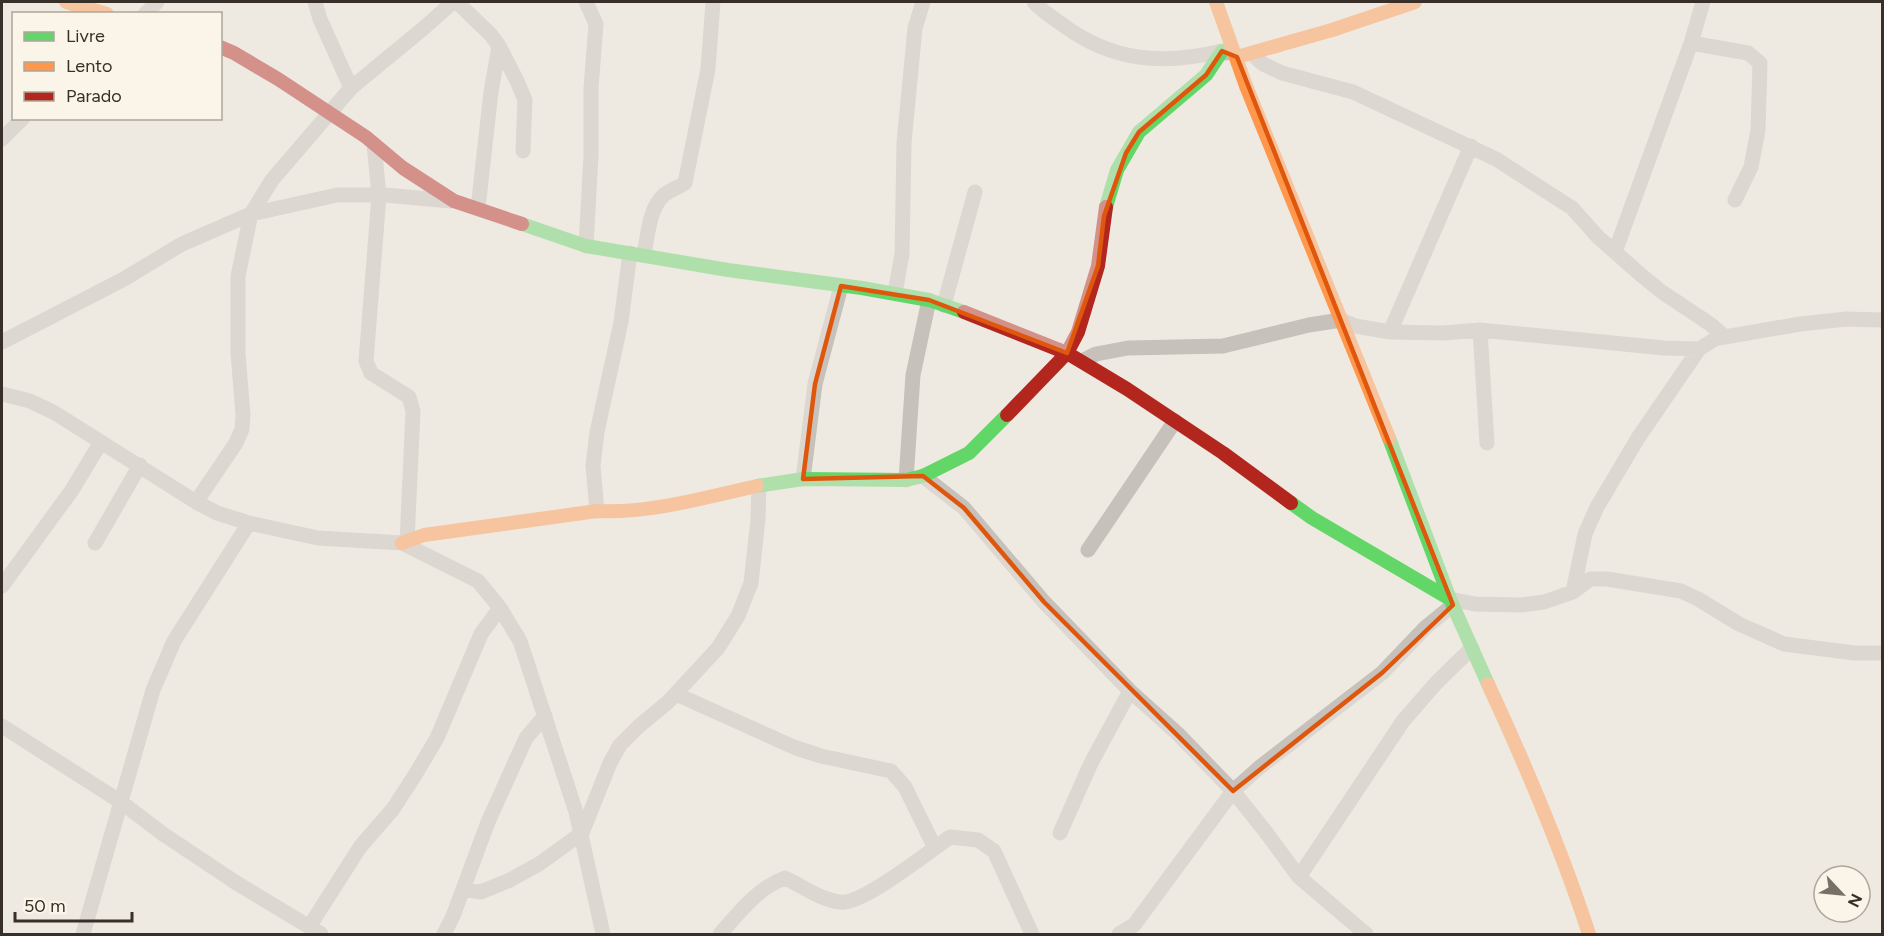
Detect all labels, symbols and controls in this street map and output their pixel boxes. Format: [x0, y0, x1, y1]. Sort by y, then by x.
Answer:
legend [12, 12, 222, 120]
text: Livre [66, 25, 105, 47]
text: Lento [66, 55, 112, 77]
text: Parado [66, 85, 122, 107]
north arrow [1812, 864, 1872, 924]
scale bar [15, 885, 132, 923]
text: N [1844, 891, 1866, 910]
text: 50 m [24, 895, 66, 917]

